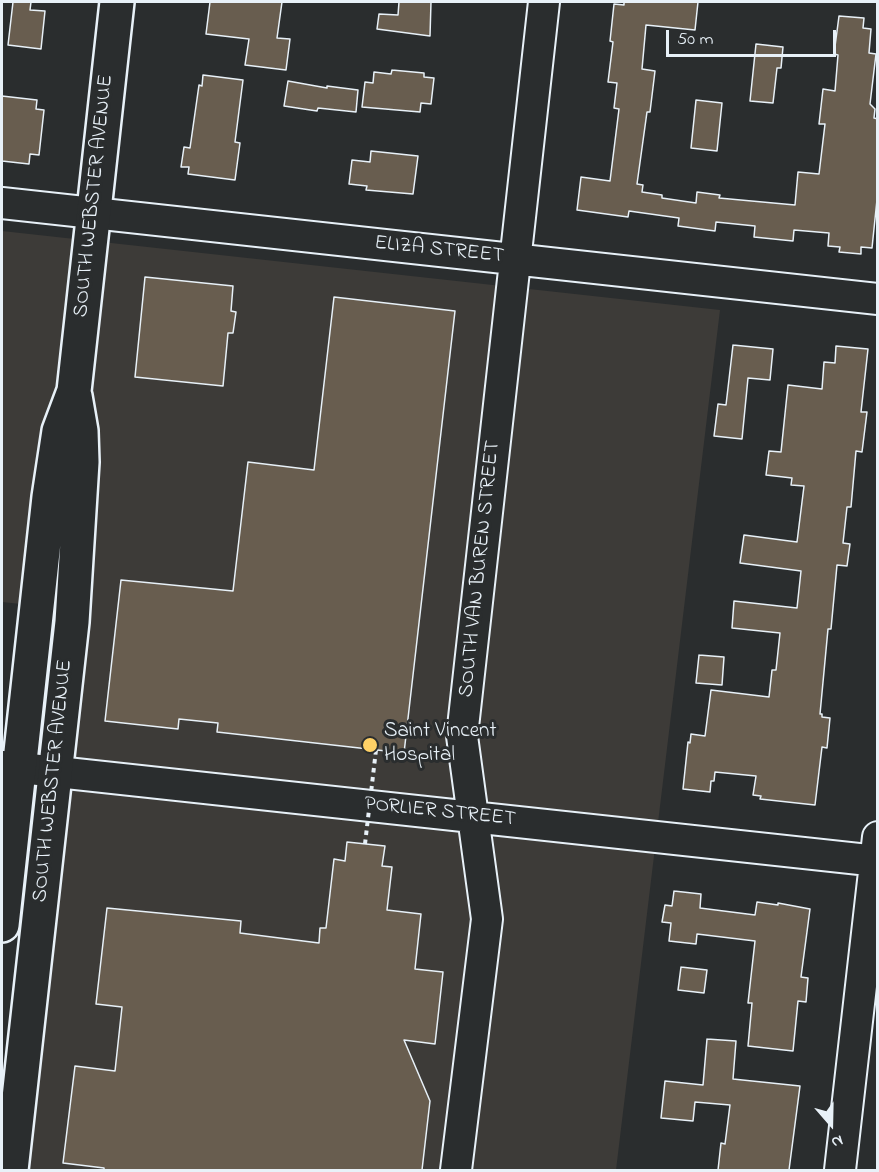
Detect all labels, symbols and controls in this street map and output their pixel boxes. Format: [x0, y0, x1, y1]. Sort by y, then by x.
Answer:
scale bar [669, 18, 838, 56]
text: 50 m [677, 27, 714, 53]
street label: SOUTH WEBSTER AVENUE [70, 73, 120, 319]
street label: ELIZA STREET [373, 232, 505, 270]
street label: SOUTH VAN BUREN STREET [455, 439, 507, 699]
street label: SOUTH WEBSTER AVENUE [29, 658, 79, 904]
place label: Saint Vincent Hospital [384, 720, 496, 770]
marker: Saint Vincent Hospital [361, 736, 379, 754]
street label: PORLIER STREET [363, 793, 517, 833]
north arrow [801, 1094, 861, 1154]
text: N [828, 1128, 846, 1154]

